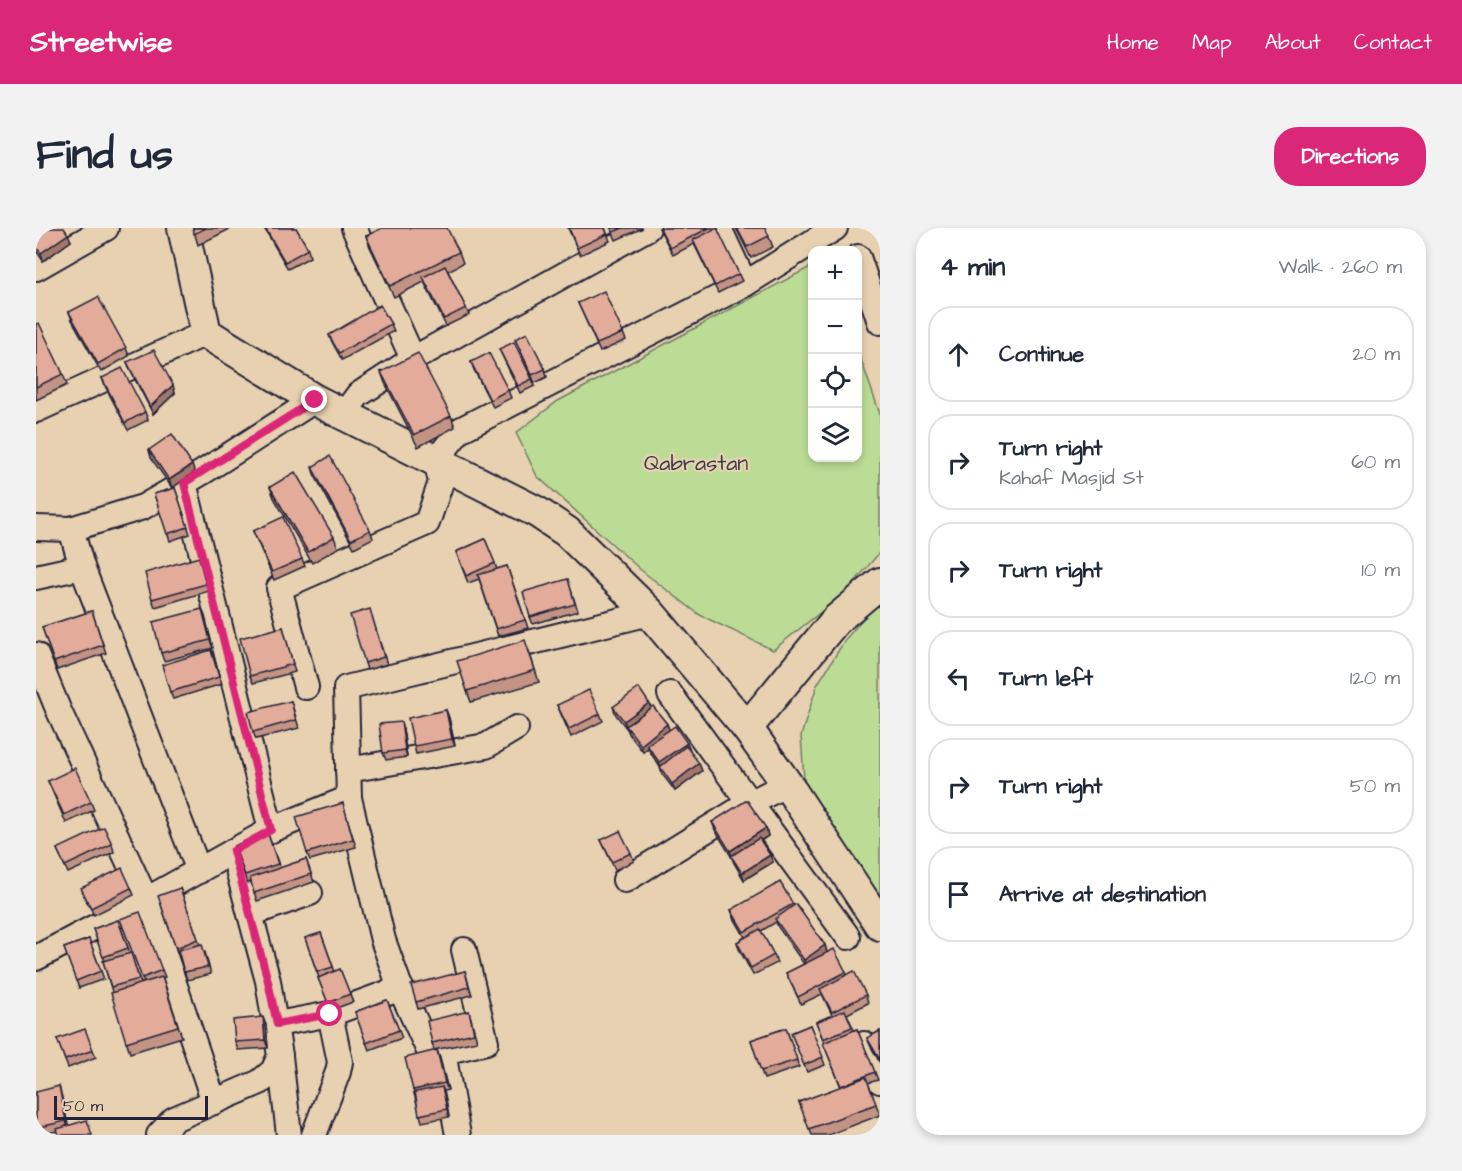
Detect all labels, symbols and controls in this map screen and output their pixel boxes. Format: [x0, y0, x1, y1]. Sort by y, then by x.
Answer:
text: Streetwise [30, 23, 172, 62]
text: Home [1107, 28, 1159, 57]
text: Map [1192, 28, 1232, 57]
text: About [1265, 28, 1321, 57]
text: Contact [1354, 28, 1432, 57]
text: Find us [36, 127, 173, 185]
button: Directions [1274, 127, 1426, 186]
map controls [808, 246, 862, 462]
button: + [808, 246, 862, 300]
text: 4 min [940, 249, 1005, 285]
text: Walk · 260 m [1279, 253, 1402, 281]
button: − [808, 300, 862, 354]
icon: ahead [942, 338, 975, 371]
text: Continue [999, 339, 1084, 370]
text: 20 m [1352, 340, 1400, 368]
button: locate [808, 354, 862, 408]
route end [301, 386, 327, 412]
button: layers [808, 408, 862, 462]
text: Turn right [999, 433, 1102, 464]
icon: right [942, 446, 975, 479]
park label: Qabrastan [644, 448, 748, 479]
text: 60 m [1351, 448, 1400, 476]
text: Kahaf Masjid St [999, 464, 1144, 492]
icon: right [942, 554, 975, 587]
text: Turn right [999, 555, 1102, 586]
text: 10 m [1361, 556, 1400, 584]
icon: left [942, 662, 975, 695]
text: Turn left [999, 663, 1093, 694]
text: 120 m [1350, 664, 1400, 692]
icon: right [942, 770, 975, 803]
text: Turn right [999, 771, 1102, 802]
text: 50 m [1350, 772, 1400, 800]
icon: arrive [942, 878, 975, 911]
text: Arrive at destination [999, 879, 1206, 910]
route start [316, 1000, 342, 1026]
scale bar [54, 1093, 208, 1120]
text: 50 m [63, 1095, 103, 1117]

